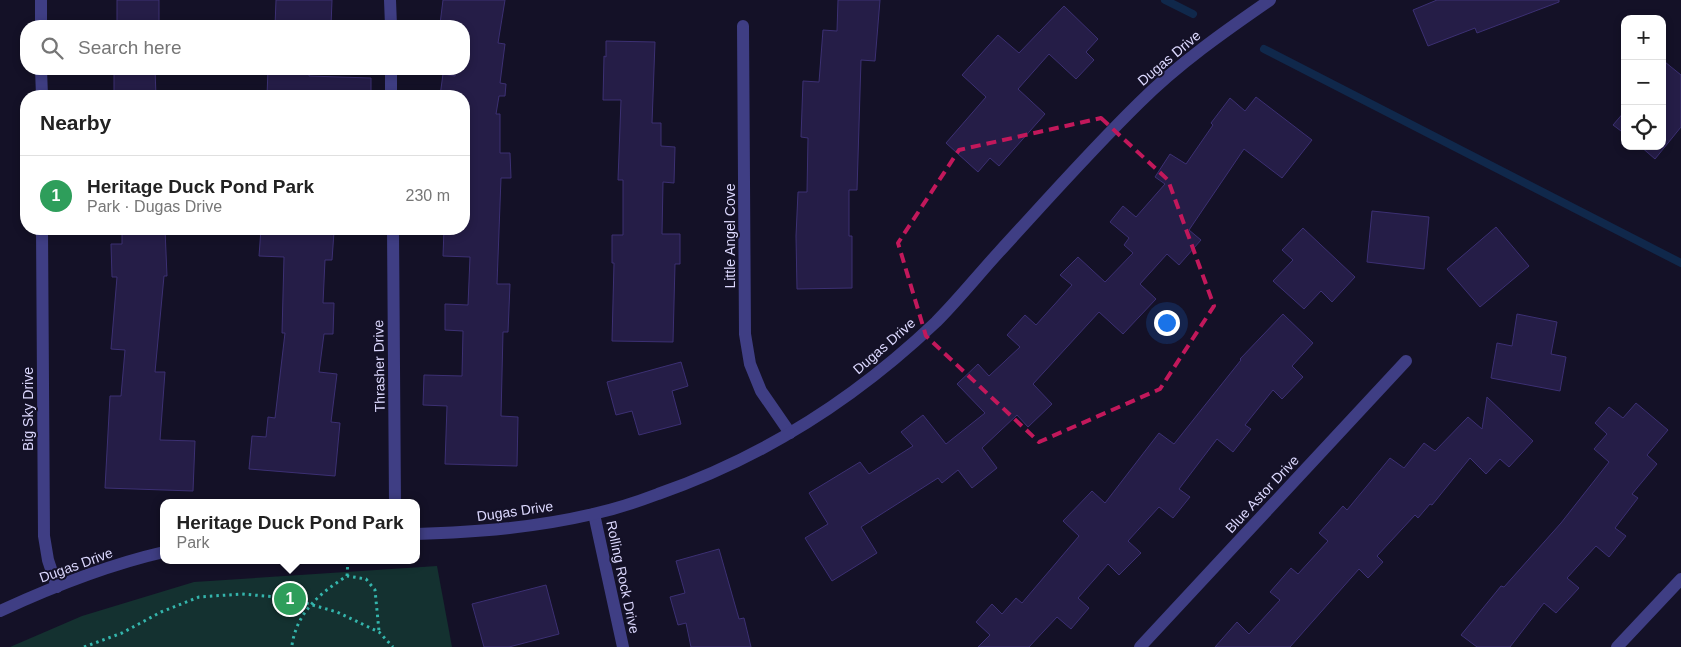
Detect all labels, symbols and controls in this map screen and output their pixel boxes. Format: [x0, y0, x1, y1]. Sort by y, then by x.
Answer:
map controls [1621, 15, 1666, 150]
button: + [1621, 15, 1666, 60]
search box [20, 20, 470, 75]
street label: Dugas Drive [1134, 27, 1204, 89]
icon: search [38, 34, 66, 62]
text: Search here [78, 37, 182, 58]
button: − [1621, 60, 1666, 105]
button: locate [1621, 105, 1666, 150]
text: Nearby [40, 111, 111, 134]
text: Heritage Duck Pond Park [87, 176, 314, 197]
street label: Little Angel Cove [722, 183, 738, 289]
text: 1 [52, 187, 60, 204]
text: 230 m [406, 187, 450, 204]
text: Park · Dugas Drive [87, 198, 222, 215]
your location [1154, 310, 1180, 336]
street label: Dugas Drive [850, 315, 918, 377]
street label: Thrasher Drive [370, 319, 388, 412]
street label: Big Sky Drive [20, 367, 36, 451]
street label: Blue Astor Drive [1222, 452, 1302, 536]
street label: Dugas Drive [476, 498, 554, 524]
popup [160, 499, 420, 564]
text: Heritage Duck Pond Park [176, 512, 404, 533]
street label: Rolling Rock Drive [603, 519, 643, 635]
text: Park [176, 534, 209, 551]
street label: Dugas Drive [37, 544, 115, 586]
pin: 1 [274, 580, 306, 618]

